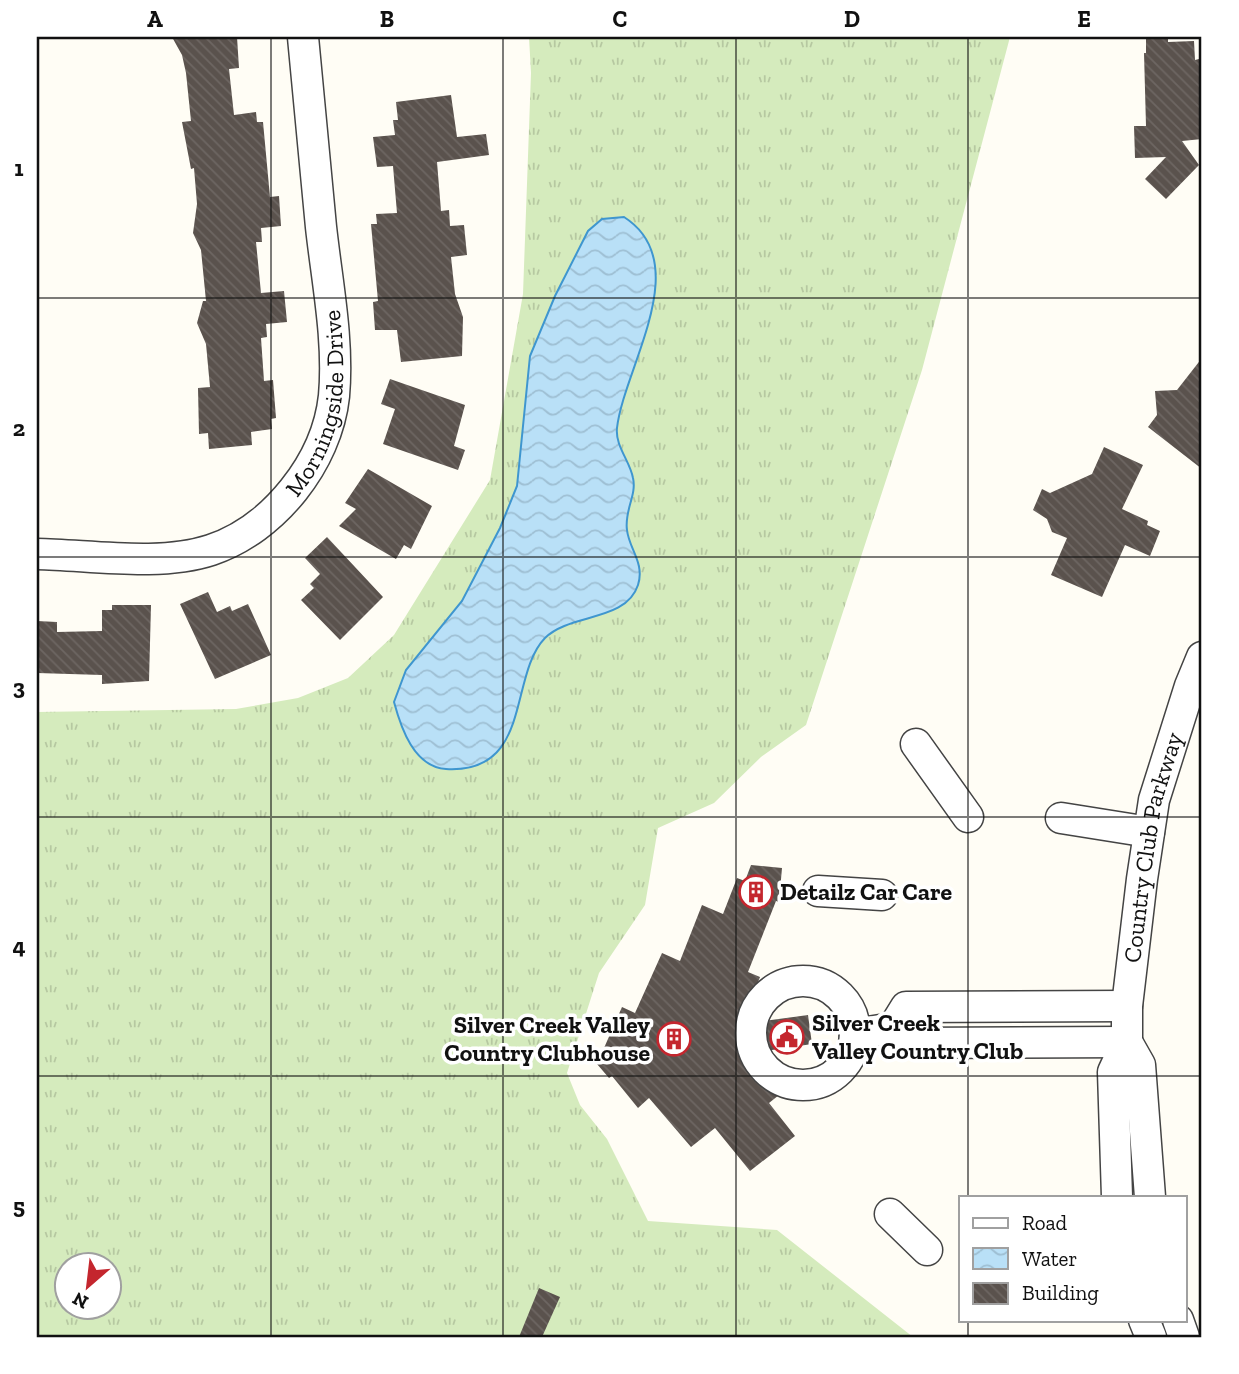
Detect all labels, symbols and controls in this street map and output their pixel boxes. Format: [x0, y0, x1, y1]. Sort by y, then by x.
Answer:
text: A [147, 5, 163, 33]
text: B [380, 5, 394, 33]
text: C [613, 5, 627, 33]
text: D [844, 5, 860, 33]
text: E [1077, 5, 1091, 33]
text: 1 [14, 154, 24, 182]
street label: Morningside Drive [279, 309, 349, 502]
text: 2 [13, 414, 25, 442]
text: 3 [13, 673, 25, 701]
street label: Country Club Parkway [1117, 728, 1189, 964]
building icon: Detailz Car Care [737, 873, 775, 911]
place label: Detailz Car Care [780, 877, 952, 906]
text: 4 [12, 932, 26, 960]
place label: Silver Creek Valley Country Club [812, 1008, 1023, 1065]
place label: Silver Creek Valley Country Clubhouse [444, 1010, 650, 1067]
public building icon: Silver Creek Valley Country Club [768, 1018, 806, 1056]
building icon: Silver Creek Valley Country Clubhouse [655, 1020, 693, 1058]
text: 5 [13, 1192, 25, 1220]
legend [959, 1196, 1186, 1322]
text: Road [1022, 1210, 1068, 1235]
text: Water [1022, 1246, 1077, 1271]
north arrow [52, 1252, 122, 1322]
text: Building [1022, 1280, 1099, 1305]
text: N [68, 1287, 92, 1314]

